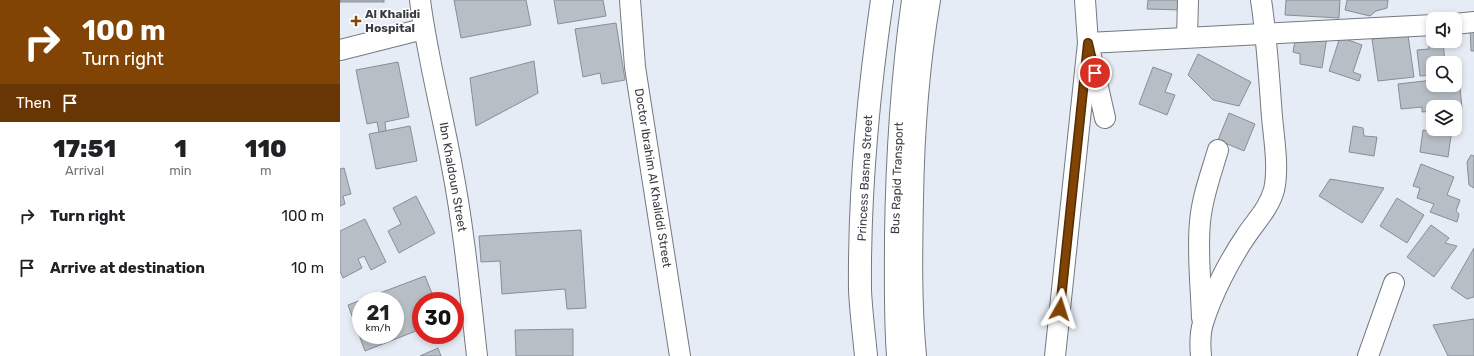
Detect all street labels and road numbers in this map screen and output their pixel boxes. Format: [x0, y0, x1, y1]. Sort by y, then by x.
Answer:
street label: Doctor Ibrahim Al Khaliddi Street [632, 87, 674, 269]
street label: Princess Basma Street [855, 114, 875, 242]
street label: Ibn Khaldoun Street [436, 121, 470, 233]
street label: Bus Rapid Transport [888, 121, 906, 234]

